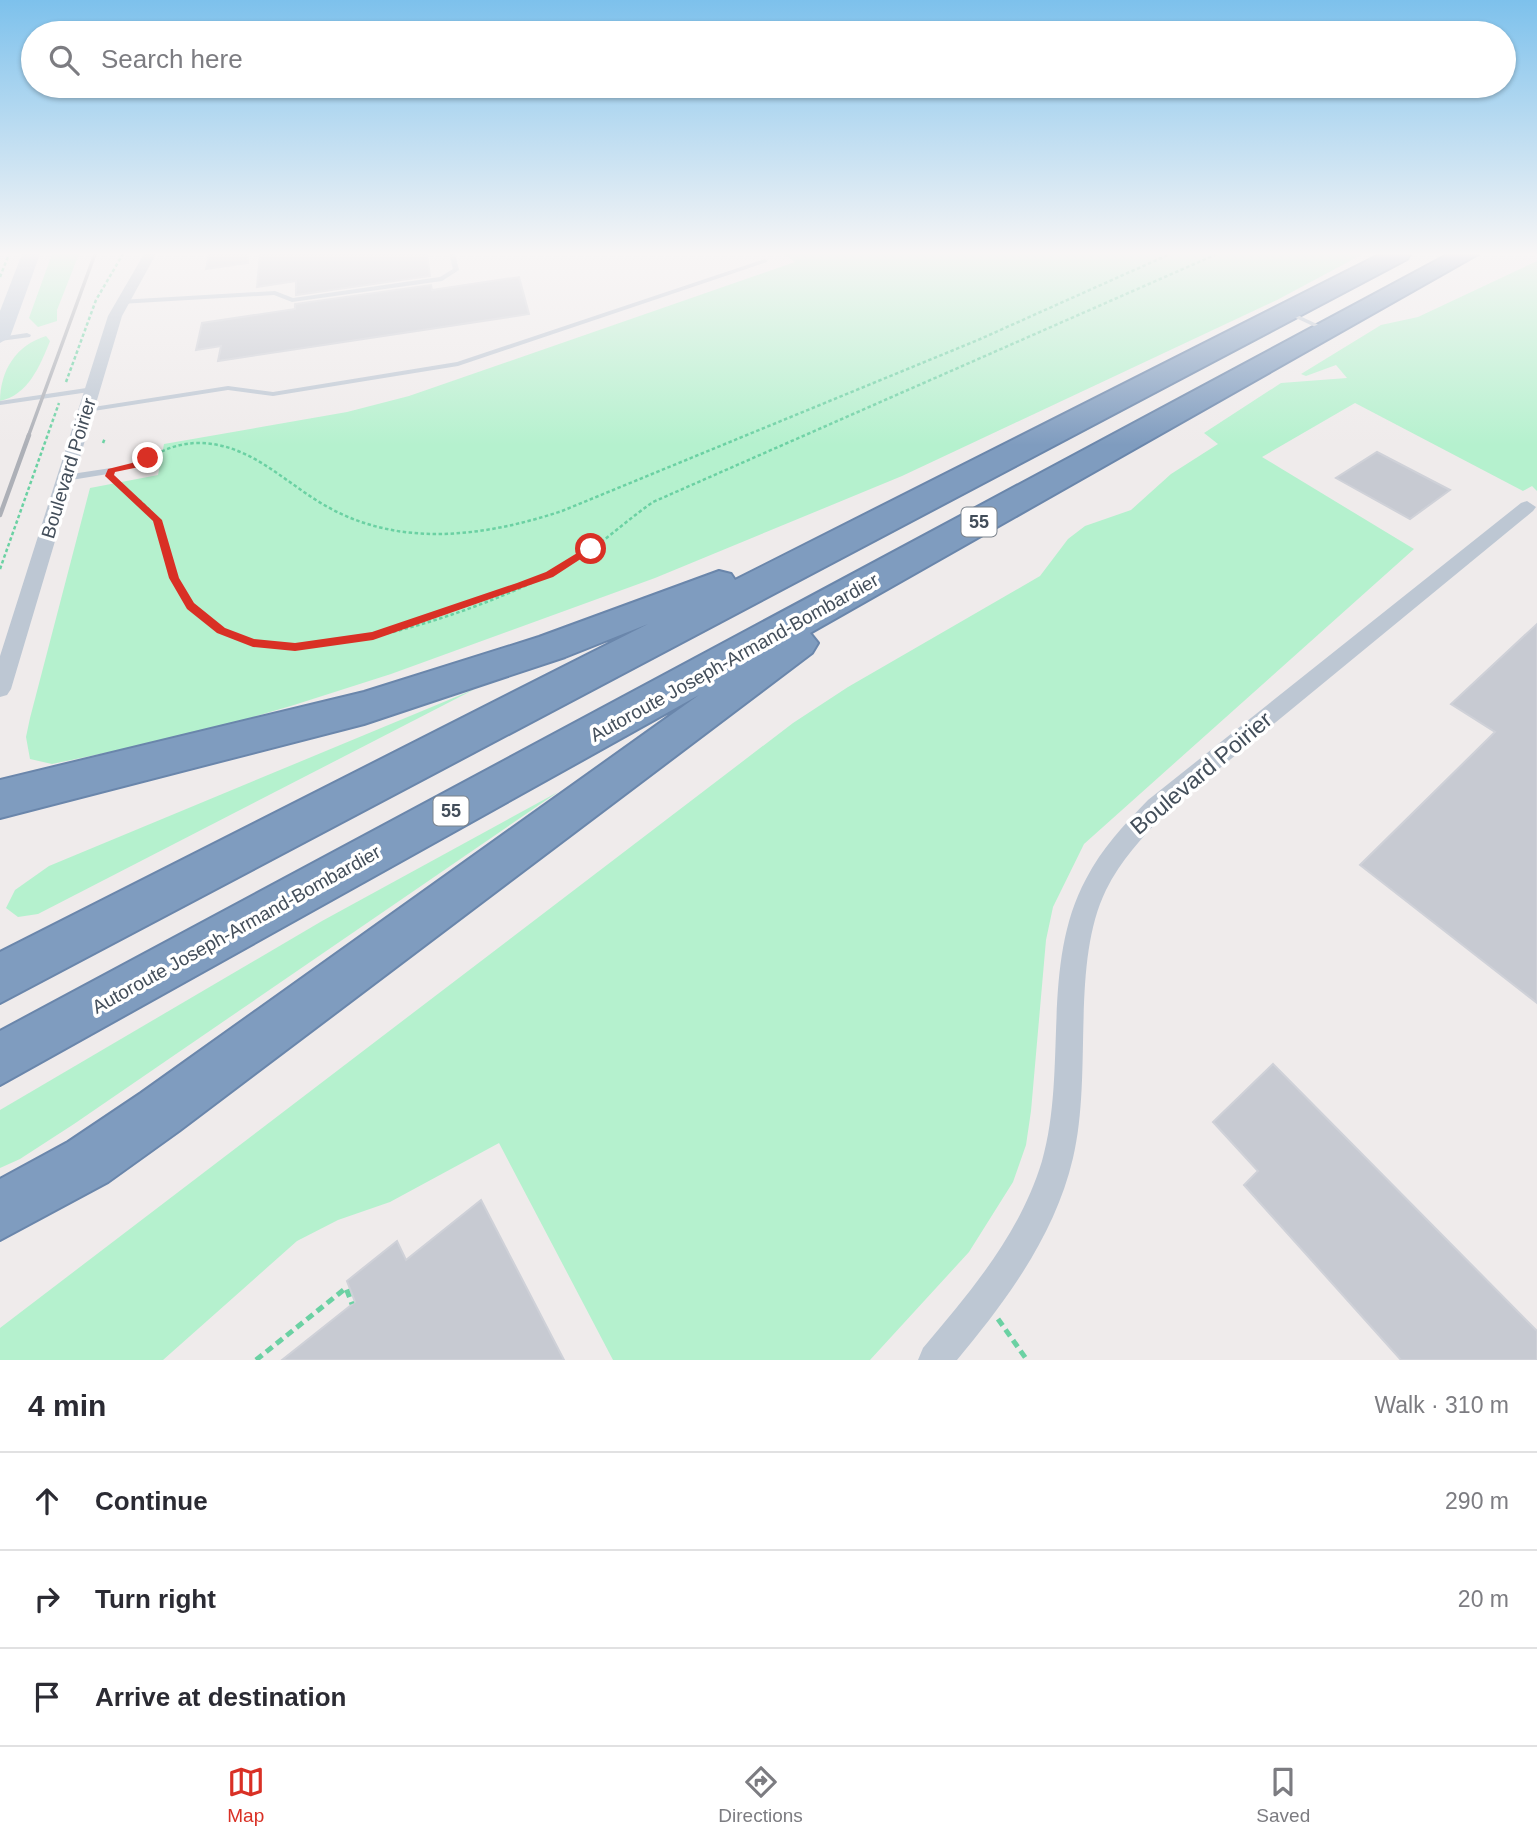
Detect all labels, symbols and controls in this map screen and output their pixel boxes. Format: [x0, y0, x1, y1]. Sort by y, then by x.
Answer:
search box [21, 21, 1516, 98]
icon: search [45, 41, 83, 79]
text: Search here [101, 44, 243, 74]
street label: Boulevard Poirier [37, 395, 100, 541]
route end [132, 442, 163, 473]
road number: 55 [962, 508, 996, 536]
route start [575, 533, 606, 564]
street label: Autoroute Joseph-Armand-Bombardier [586, 569, 883, 746]
street label: Boulevard Poirier [1125, 706, 1277, 840]
road number: 55 [434, 796, 468, 826]
street label: Autoroute Joseph-Armand-Bombardier [88, 841, 385, 1018]
text: 4 min [28, 1389, 106, 1422]
text: Walk · 310 m [1374, 1392, 1509, 1418]
icon: ahead [28, 1482, 66, 1520]
text: Continue [95, 1486, 208, 1516]
text: 290 m [1445, 1488, 1509, 1514]
icon: right [28, 1580, 66, 1618]
text: Turn right [95, 1584, 216, 1614]
text: 20 m [1458, 1586, 1509, 1612]
icon: arrive [28, 1678, 66, 1716]
text: Arrive at destination [95, 1682, 346, 1712]
tab: Map [227, 1763, 265, 1827]
tab: Directions [718, 1763, 803, 1827]
tab: Saved [1256, 1763, 1310, 1827]

